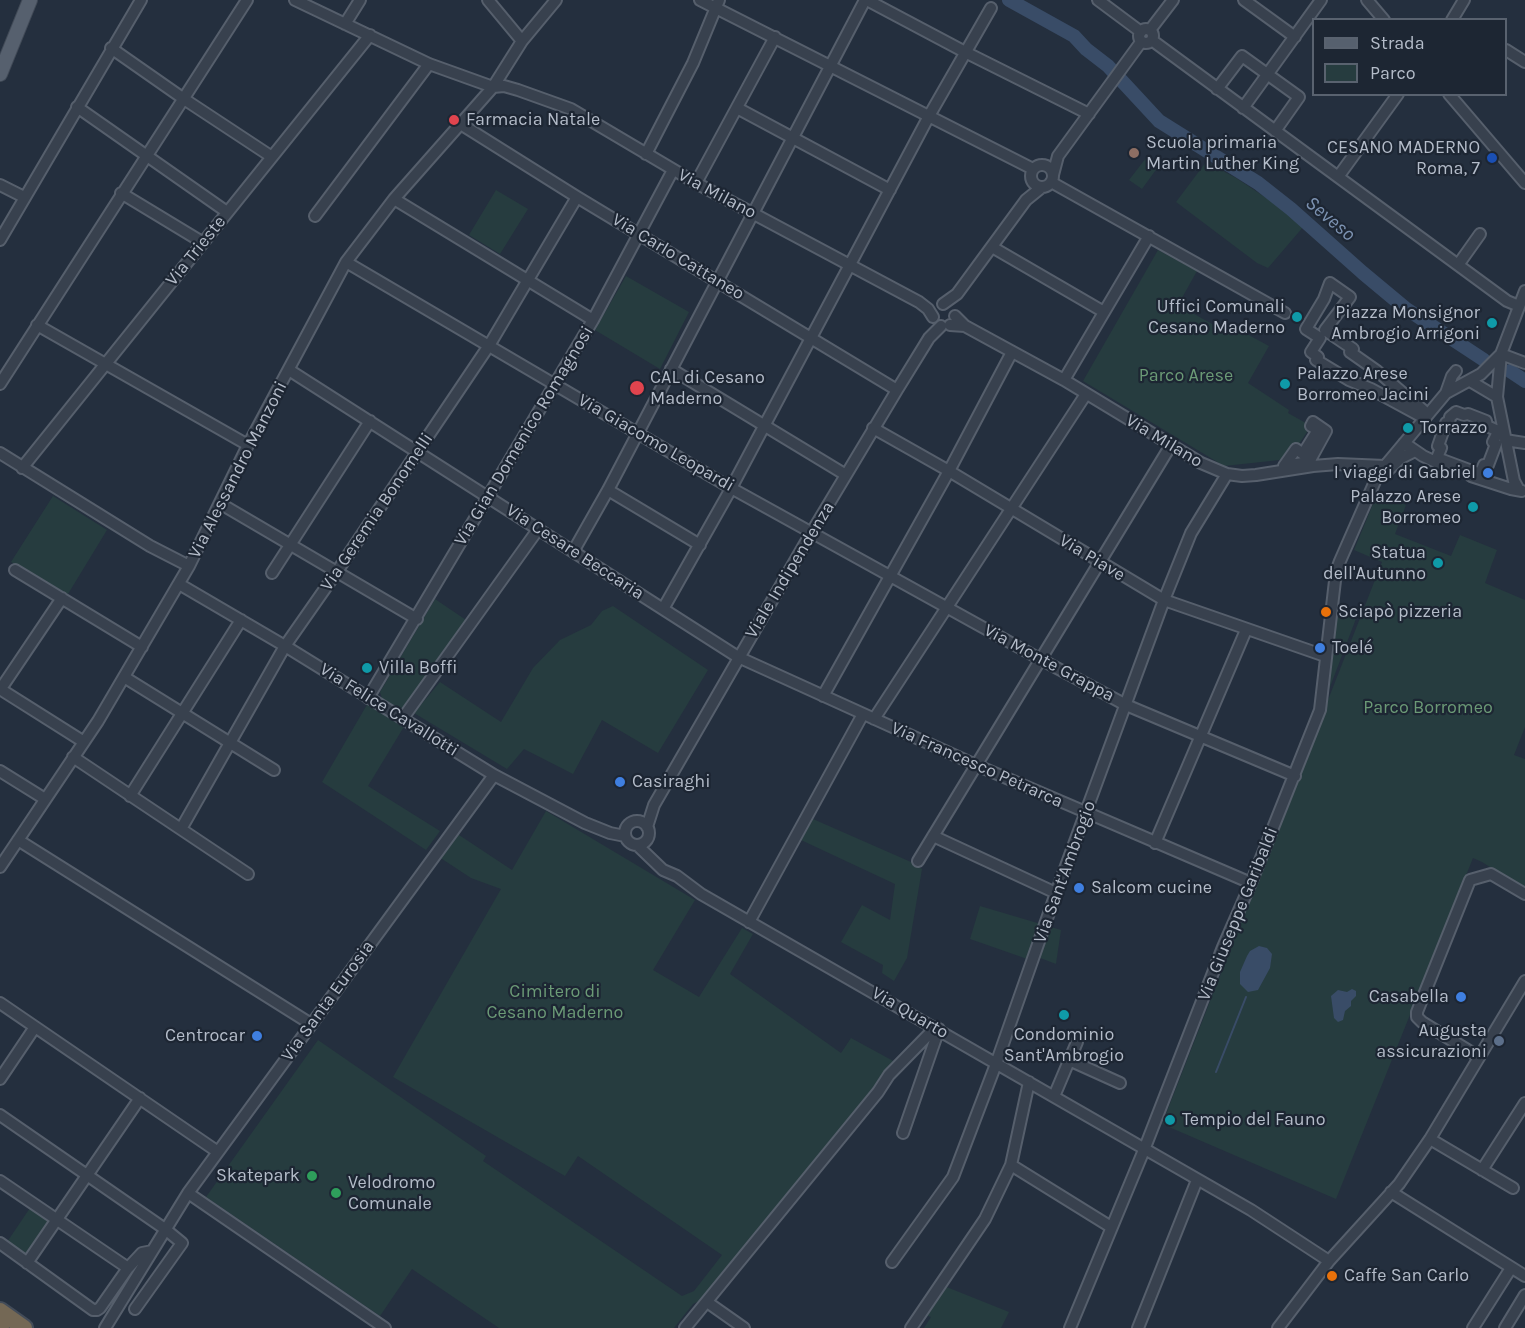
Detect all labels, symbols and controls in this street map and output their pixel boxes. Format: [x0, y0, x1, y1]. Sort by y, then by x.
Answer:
legend [1312, 18, 1507, 96]
text: Strada [1370, 32, 1425, 54]
text: Parco [1370, 62, 1416, 84]
place label: Farmacia Natale [466, 109, 600, 131]
marker: Farmacia Natale [447, 113, 461, 127]
place label: Scuola primaria Martin Luther King [1146, 132, 1299, 174]
place label: CESANO MADERNO Roma, 7 [1327, 137, 1480, 180]
marker: Scuola primaria Martin Luther King [1127, 146, 1141, 160]
marker: CESANO MADERNO Roma, 7 [1485, 151, 1499, 165]
street label: Via Milano [674, 164, 760, 224]
water label: Seveso [1300, 191, 1360, 247]
street label: Via Carlo Cattaneo [608, 209, 748, 305]
street label: Via Trieste [161, 212, 231, 290]
place label: Uffici Comunali Cesano Maderno [1148, 296, 1285, 338]
place label: Piazza Monsignor Ambrogio Arrigoni [1331, 302, 1480, 344]
marker: Uffici Comunali Cesano Maderno [1290, 310, 1304, 324]
marker: Piazza Monsignor Ambrogio Arrigoni [1485, 316, 1499, 330]
street label: Via Gian Domenico Romagnosi [450, 322, 598, 550]
place label: Palazzo Arese Borromeo Jacini [1297, 363, 1429, 406]
park label: Parco Arese [1139, 365, 1233, 387]
place label: CAL di Cesano Maderno [650, 367, 765, 410]
marker: Palazzo Arese Borromeo Jacini [1278, 377, 1292, 391]
street label: Via Alessandro Manzoni [184, 378, 292, 562]
marker: CAL di Cesano Maderno [628, 379, 646, 397]
street label: Via Giacomo Leopardi [574, 389, 738, 497]
street label: Via Milano [1122, 410, 1206, 472]
place label: Torrazzo [1420, 417, 1487, 439]
marker: Torrazzo [1401, 421, 1415, 435]
street label: Via Geremia Bonomelli [316, 429, 438, 595]
place label: I viaggi di Gabriel [1334, 462, 1476, 484]
marker: I viaggi di Gabriel [1481, 466, 1495, 480]
place label: Palazzo Arese Borromeo [1350, 486, 1461, 528]
street label: Viale Indipendenza [741, 498, 839, 642]
street label: Via Cesare Beccaria [502, 499, 648, 605]
marker: Palazzo Arese Borromeo [1466, 500, 1480, 514]
street label: Via Piave [1055, 530, 1129, 586]
place label: Statua dell'Autunno [1323, 542, 1426, 584]
marker: Statua dell'Autunno [1431, 556, 1445, 570]
place label: Sciapò pizzeria [1338, 601, 1462, 623]
marker: Sciapò pizzeria [1319, 605, 1333, 619]
street label: Via Monte Grappa [980, 619, 1118, 707]
place label: Toelé [1332, 637, 1373, 659]
marker: Toelé [1313, 641, 1327, 655]
place label: Villa Boffi [379, 657, 457, 679]
street label: Via Felice Cavallotti [316, 659, 462, 761]
marker: Villa Boffi [360, 661, 374, 675]
park label: Parco Borromeo [1363, 697, 1493, 719]
street label: Via Francesco Petrarca [888, 717, 1066, 813]
place label: Casiraghi [632, 771, 711, 793]
marker: Casiraghi [613, 775, 627, 789]
street label: Via Sant'Ambrogio [1029, 798, 1101, 946]
street label: Via Giuseppe Garibaldi [1193, 824, 1283, 1004]
place label: Salcom cucine [1091, 877, 1212, 899]
marker: Salcom cucine [1072, 881, 1086, 895]
street label: Via Santa Eurosia [277, 936, 379, 1066]
park label: Cimitero di Cesano Maderno [487, 981, 623, 1024]
street label: Via Quarto [868, 982, 952, 1044]
place label: Casabella [1369, 986, 1449, 1008]
marker: Casabella [1454, 990, 1468, 1004]
marker: Condominio Sant'Ambrogio [1057, 1008, 1071, 1022]
place label: Augusta assicurazioni [1376, 1020, 1487, 1062]
place label: Condominio Sant'Ambrogio [1004, 1024, 1124, 1066]
place label: Centrocar [165, 1025, 245, 1047]
marker: Centrocar [250, 1029, 264, 1043]
marker: Augusta assicurazioni [1492, 1034, 1506, 1048]
place label: Tempio del Fauno [1182, 1109, 1325, 1131]
marker: Tempio del Fauno [1163, 1113, 1177, 1127]
place label: Skatepark [216, 1165, 300, 1187]
marker: Skatepark [305, 1169, 319, 1183]
place label: Velodromo Comunale [348, 1172, 435, 1214]
marker: Velodromo Comunale [329, 1186, 343, 1200]
place label: Caffe San Carlo [1344, 1265, 1469, 1287]
marker: Caffe San Carlo [1325, 1269, 1339, 1283]

